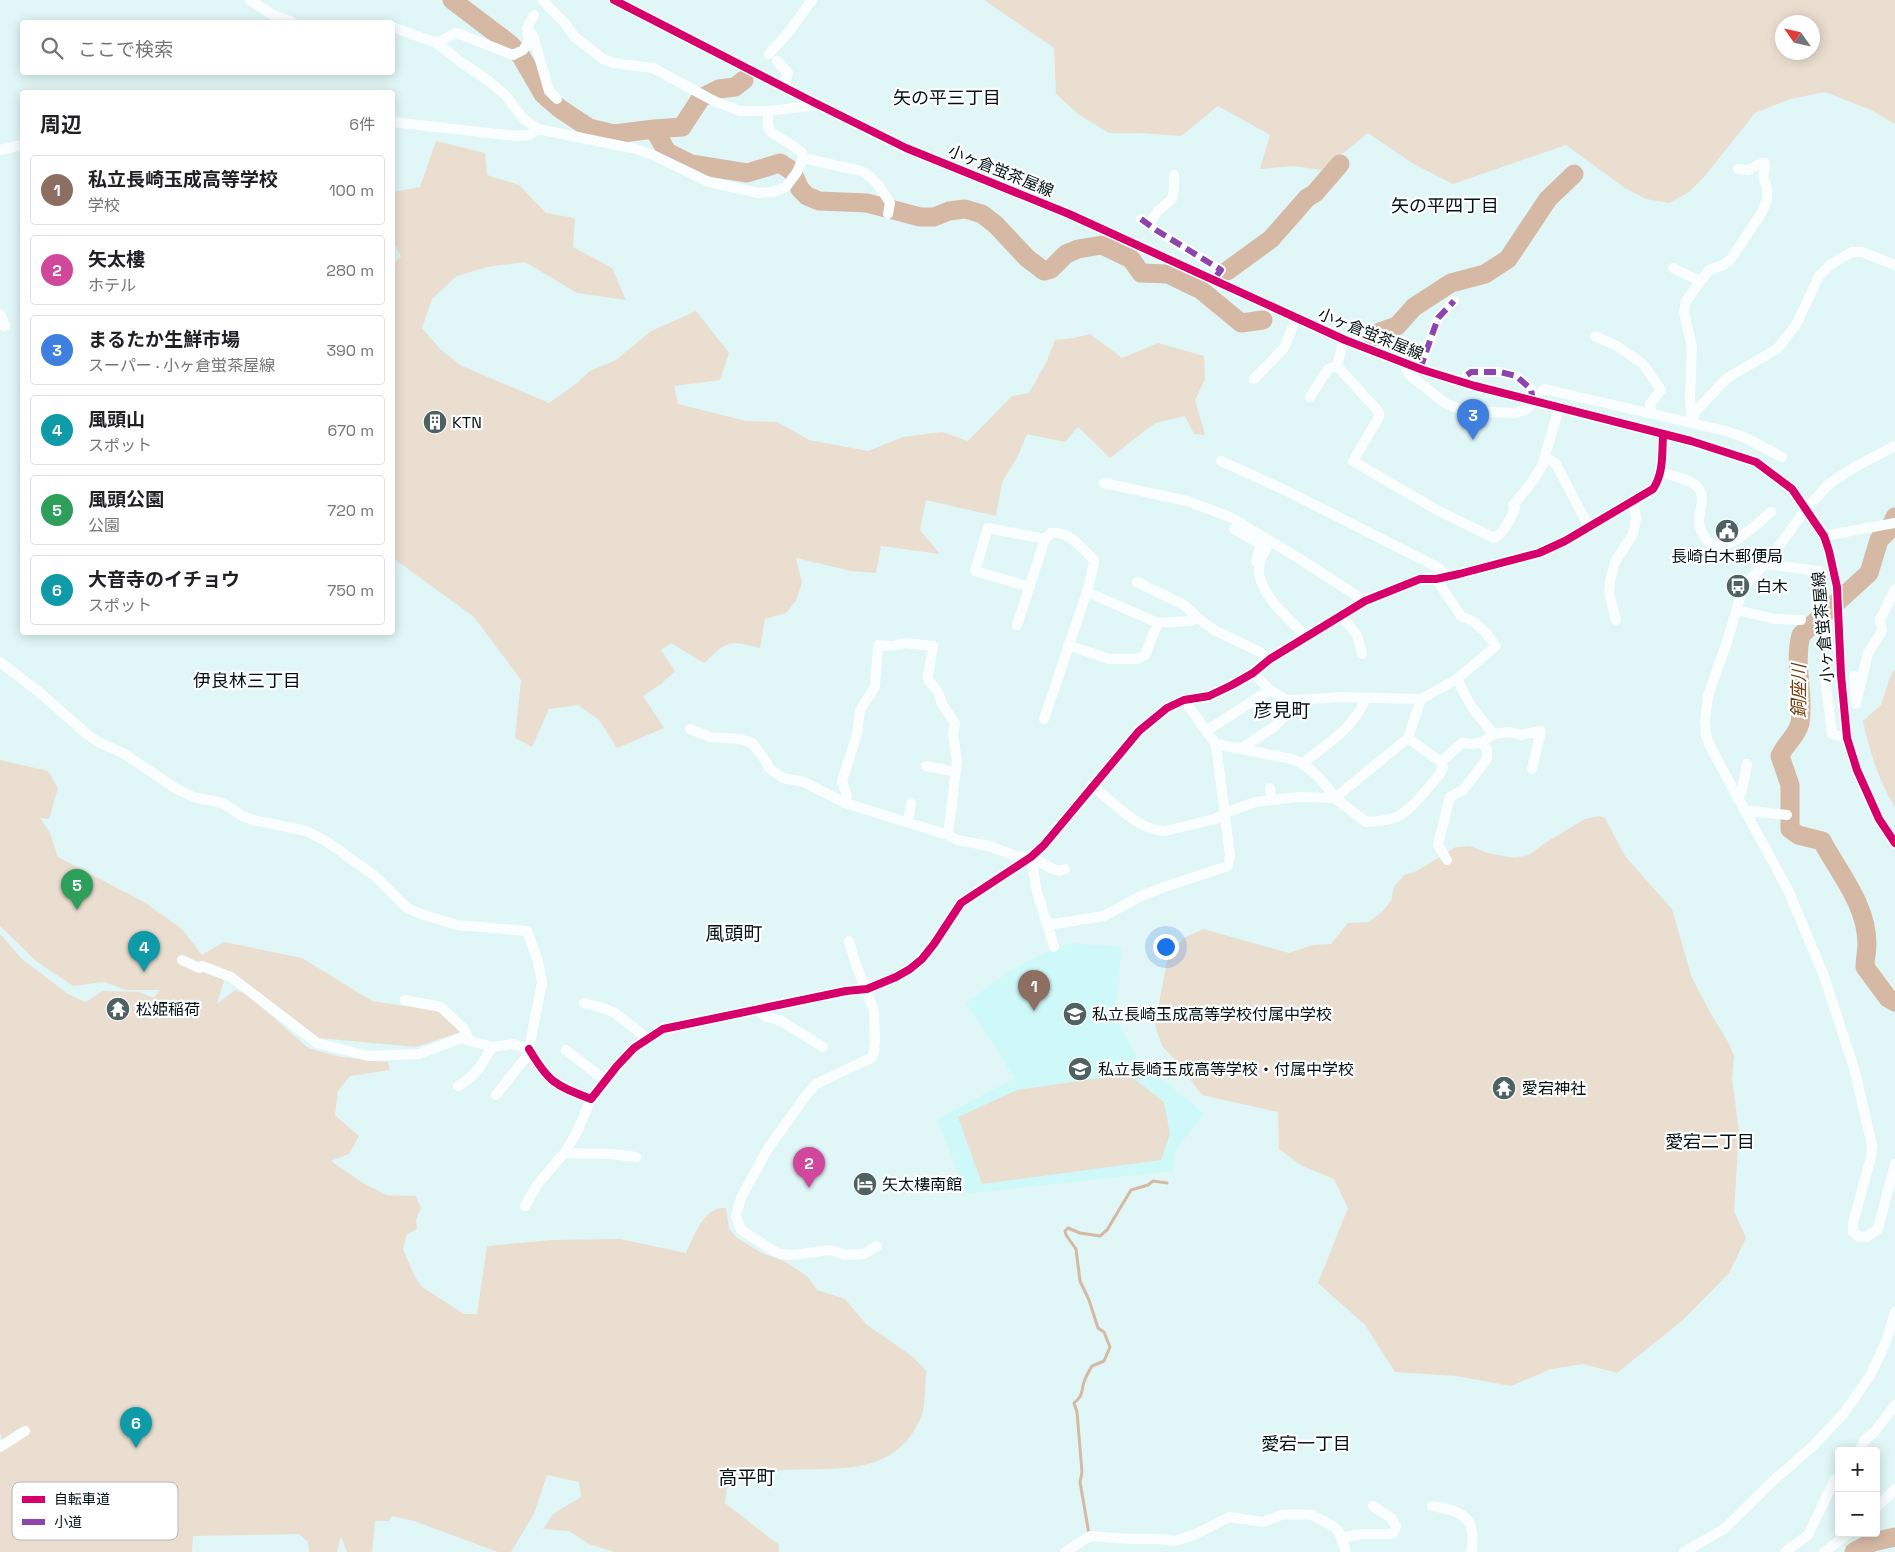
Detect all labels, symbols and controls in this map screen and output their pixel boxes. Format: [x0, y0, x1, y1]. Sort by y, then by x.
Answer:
north arrow [1775, 15, 1820, 60]
search box [20, 20, 395, 75]
icon: search [38, 34, 66, 62]
text: ここで検索 [78, 37, 173, 62]
district label: 矢の平三丁目 [893, 86, 1001, 109]
text: 周辺 [40, 111, 82, 138]
text: 6件 [349, 114, 375, 135]
street label: 小ヶ倉蛍茶屋線 [945, 140, 1057, 202]
text: 私立長崎玉成高等学校 [88, 167, 278, 192]
text: 1 [53, 180, 61, 201]
text: 100 m [329, 180, 374, 201]
district label: 矢の平四丁目 [1391, 194, 1499, 217]
text: 学校 [88, 195, 120, 216]
text: 矢太樓 [88, 247, 145, 272]
text: 2 [52, 260, 62, 281]
text: 280 m [326, 260, 374, 281]
text: ホテル [88, 275, 136, 296]
street label: 小ヶ倉蛍茶屋線 [1315, 303, 1427, 365]
text: まるたか生鮮市場 [88, 327, 240, 352]
text: 3 [52, 340, 62, 361]
text: 390 m [326, 340, 374, 361]
text: スーパー · 小ヶ倉蛍茶屋線 [88, 355, 275, 376]
pin: 3 [1457, 399, 1489, 440]
text: 風頭山 [88, 407, 145, 432]
building icon: KTN [422, 409, 448, 435]
place label: KTN [452, 412, 482, 433]
text: 4 [52, 420, 62, 441]
text: 670 m [327, 420, 374, 441]
text: スポット [88, 435, 152, 456]
text: 風頭公園 [88, 487, 164, 512]
text: 5 [52, 500, 62, 521]
text: 720 m [327, 500, 374, 521]
text: 公園 [88, 515, 120, 536]
public building icon: 長崎白木郵便局 [1714, 518, 1740, 544]
place label: 長崎白木郵便局 [1671, 546, 1783, 567]
text: 大音寺のイチョウ [88, 567, 240, 592]
street label: 小ヶ倉蛍茶屋線 [1808, 570, 1838, 684]
bus stop icon: 白木 [1725, 573, 1751, 599]
place label: 白木 [1756, 576, 1788, 597]
text: 6 [52, 580, 62, 601]
text: 750 m [327, 580, 374, 601]
text: スポット [88, 595, 152, 616]
water label: 銅座川 [1787, 662, 1810, 718]
district label: 伊良林三丁目 [193, 669, 301, 692]
district label: 彦見町 [1253, 698, 1311, 723]
pin: 5 [61, 869, 93, 910]
district label: 風頭町 [705, 921, 763, 946]
pin: 4 [128, 931, 160, 972]
your location [1153, 934, 1179, 960]
pin: 1 [1018, 970, 1050, 1011]
temple icon: 松姫稲荷 [105, 996, 131, 1022]
place label: 松姫稲荷 [136, 999, 200, 1020]
school or university icon: 私立長崎玉成高等学校付属中学校 [1062, 1001, 1088, 1027]
place label: 私立長崎玉成高等学校付属中学校 [1092, 1004, 1332, 1025]
school or university icon: 私立長崎玉成高等学校・付属中学校 [1067, 1056, 1093, 1082]
place label: 私立長崎玉成高等学校・付属中学校 [1098, 1059, 1354, 1080]
temple icon: 愛宕神社 [1491, 1075, 1517, 1101]
place label: 愛宕神社 [1522, 1078, 1586, 1099]
district label: 愛宕二丁目 [1665, 1130, 1755, 1153]
pin: 2 [793, 1147, 825, 1188]
hotel icon: 矢太樓南館 [852, 1171, 878, 1197]
place label: 矢太樓南館 [882, 1174, 962, 1195]
pin: 6 [120, 1407, 152, 1448]
district label: 愛宕一丁目 [1261, 1432, 1351, 1455]
map controls [1835, 1447, 1880, 1537]
button: + [1835, 1447, 1880, 1492]
district label: 高平町 [718, 1465, 776, 1490]
legend [12, 1482, 178, 1540]
text: 自転車道 [54, 1490, 110, 1508]
button: − [1835, 1492, 1880, 1537]
text: 小道 [54, 1513, 82, 1531]

